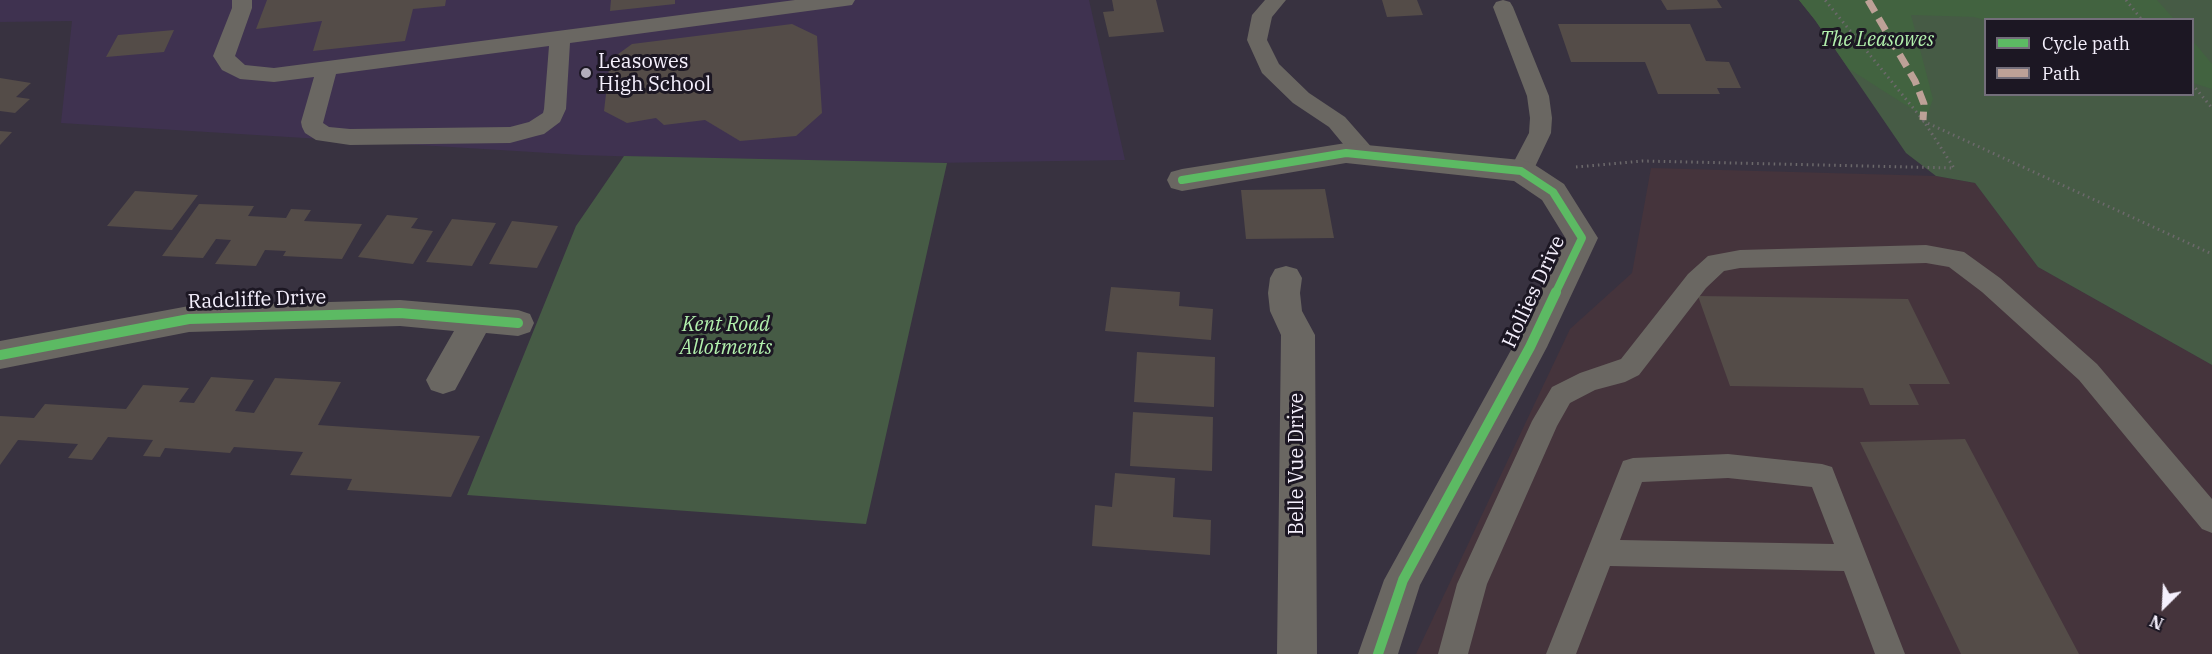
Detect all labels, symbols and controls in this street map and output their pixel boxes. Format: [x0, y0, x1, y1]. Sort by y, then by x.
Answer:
legend [1984, 18, 2194, 96]
park label: The Leasowes [1820, 28, 1934, 52]
text: Cycle path [2042, 32, 2130, 55]
place label: Leasowes High School [598, 50, 711, 97]
text: Path [2042, 62, 2080, 85]
marker: Leasowes High School [579, 66, 593, 80]
street label: Hollies Drive [1498, 232, 1570, 352]
street label: Radcliffe Drive [187, 286, 327, 314]
park label: Kent Road Allotments [680, 313, 772, 360]
street label: Belle Vue Drive [1285, 393, 1309, 535]
north arrow [2134, 576, 2194, 636]
text: N [2147, 611, 2167, 634]

